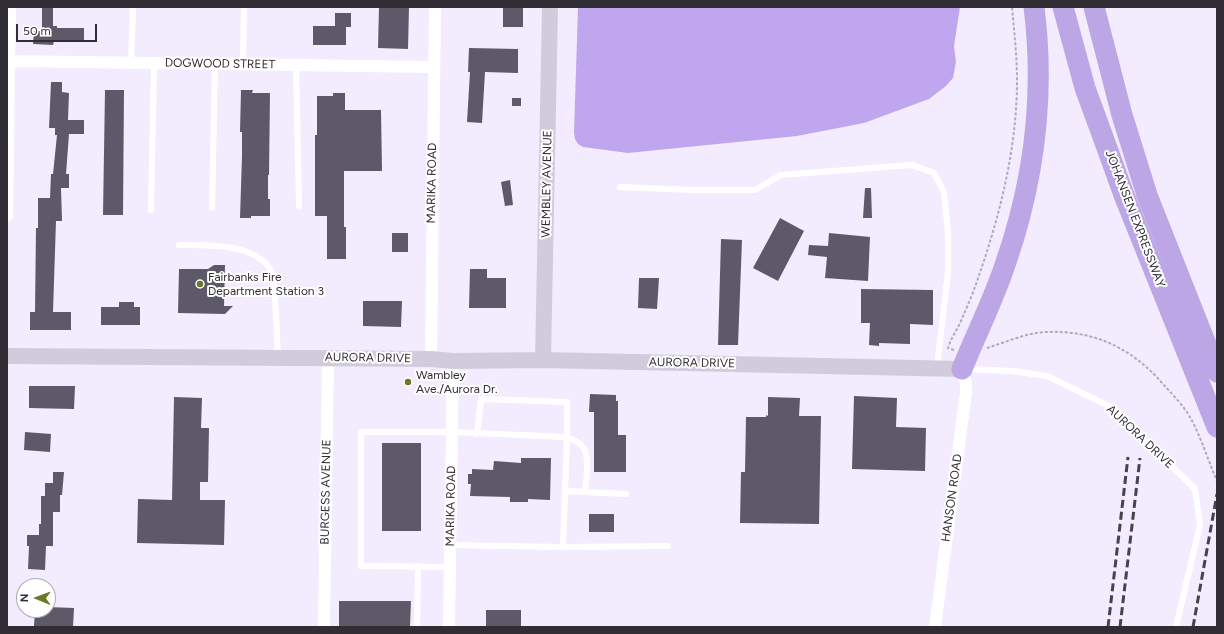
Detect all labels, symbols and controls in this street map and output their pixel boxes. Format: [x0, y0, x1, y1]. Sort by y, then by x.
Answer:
scale bar [18, 16, 99, 42]
text: 50 m [23, 24, 51, 38]
street label: DOGWOOD STREET [165, 56, 275, 72]
street label: WEMBLEY AVENUE [539, 130, 555, 238]
street label: MARIKA ROAD [424, 143, 440, 223]
street label: JOHANSEN EXPRESSWAY [1102, 148, 1168, 290]
place label: Fairbanks Fire Department Station 3 [208, 270, 324, 298]
marker: Fairbanks Fire Department Station 3 [195, 279, 205, 289]
street label: AURORA DRIVE [325, 350, 411, 366]
street label: AURORA DRIVE [649, 355, 735, 371]
place label: Wambley Ave./Aurora Dr. [416, 368, 498, 396]
marker: Wambley Ave./Aurora Dr. [403, 377, 413, 387]
street label: AURORA DRIVE [1103, 402, 1177, 472]
street label: BURGESS AVENUE [318, 439, 334, 545]
street label: HANSON ROAD [939, 453, 965, 543]
street label: MARIKA ROAD [443, 466, 459, 546]
north arrow [16, 578, 56, 618]
text: N [18, 593, 31, 602]

